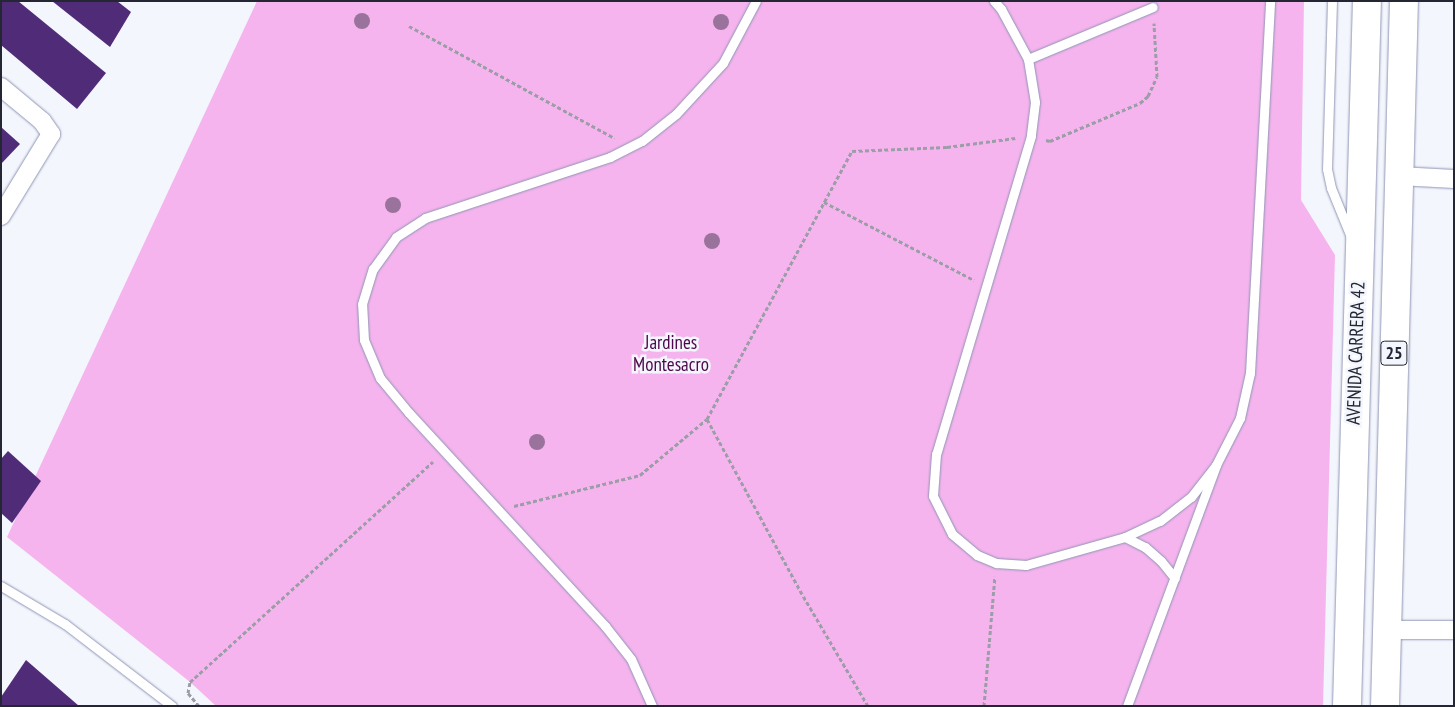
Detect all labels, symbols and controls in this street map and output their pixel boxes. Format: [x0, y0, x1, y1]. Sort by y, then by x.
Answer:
street label: AVENIDA CARRERA 42 [1342, 280, 1370, 426]
park label: Jardines Montesacro [633, 332, 709, 376]
road number: 25 [1380, 338, 1408, 368]

